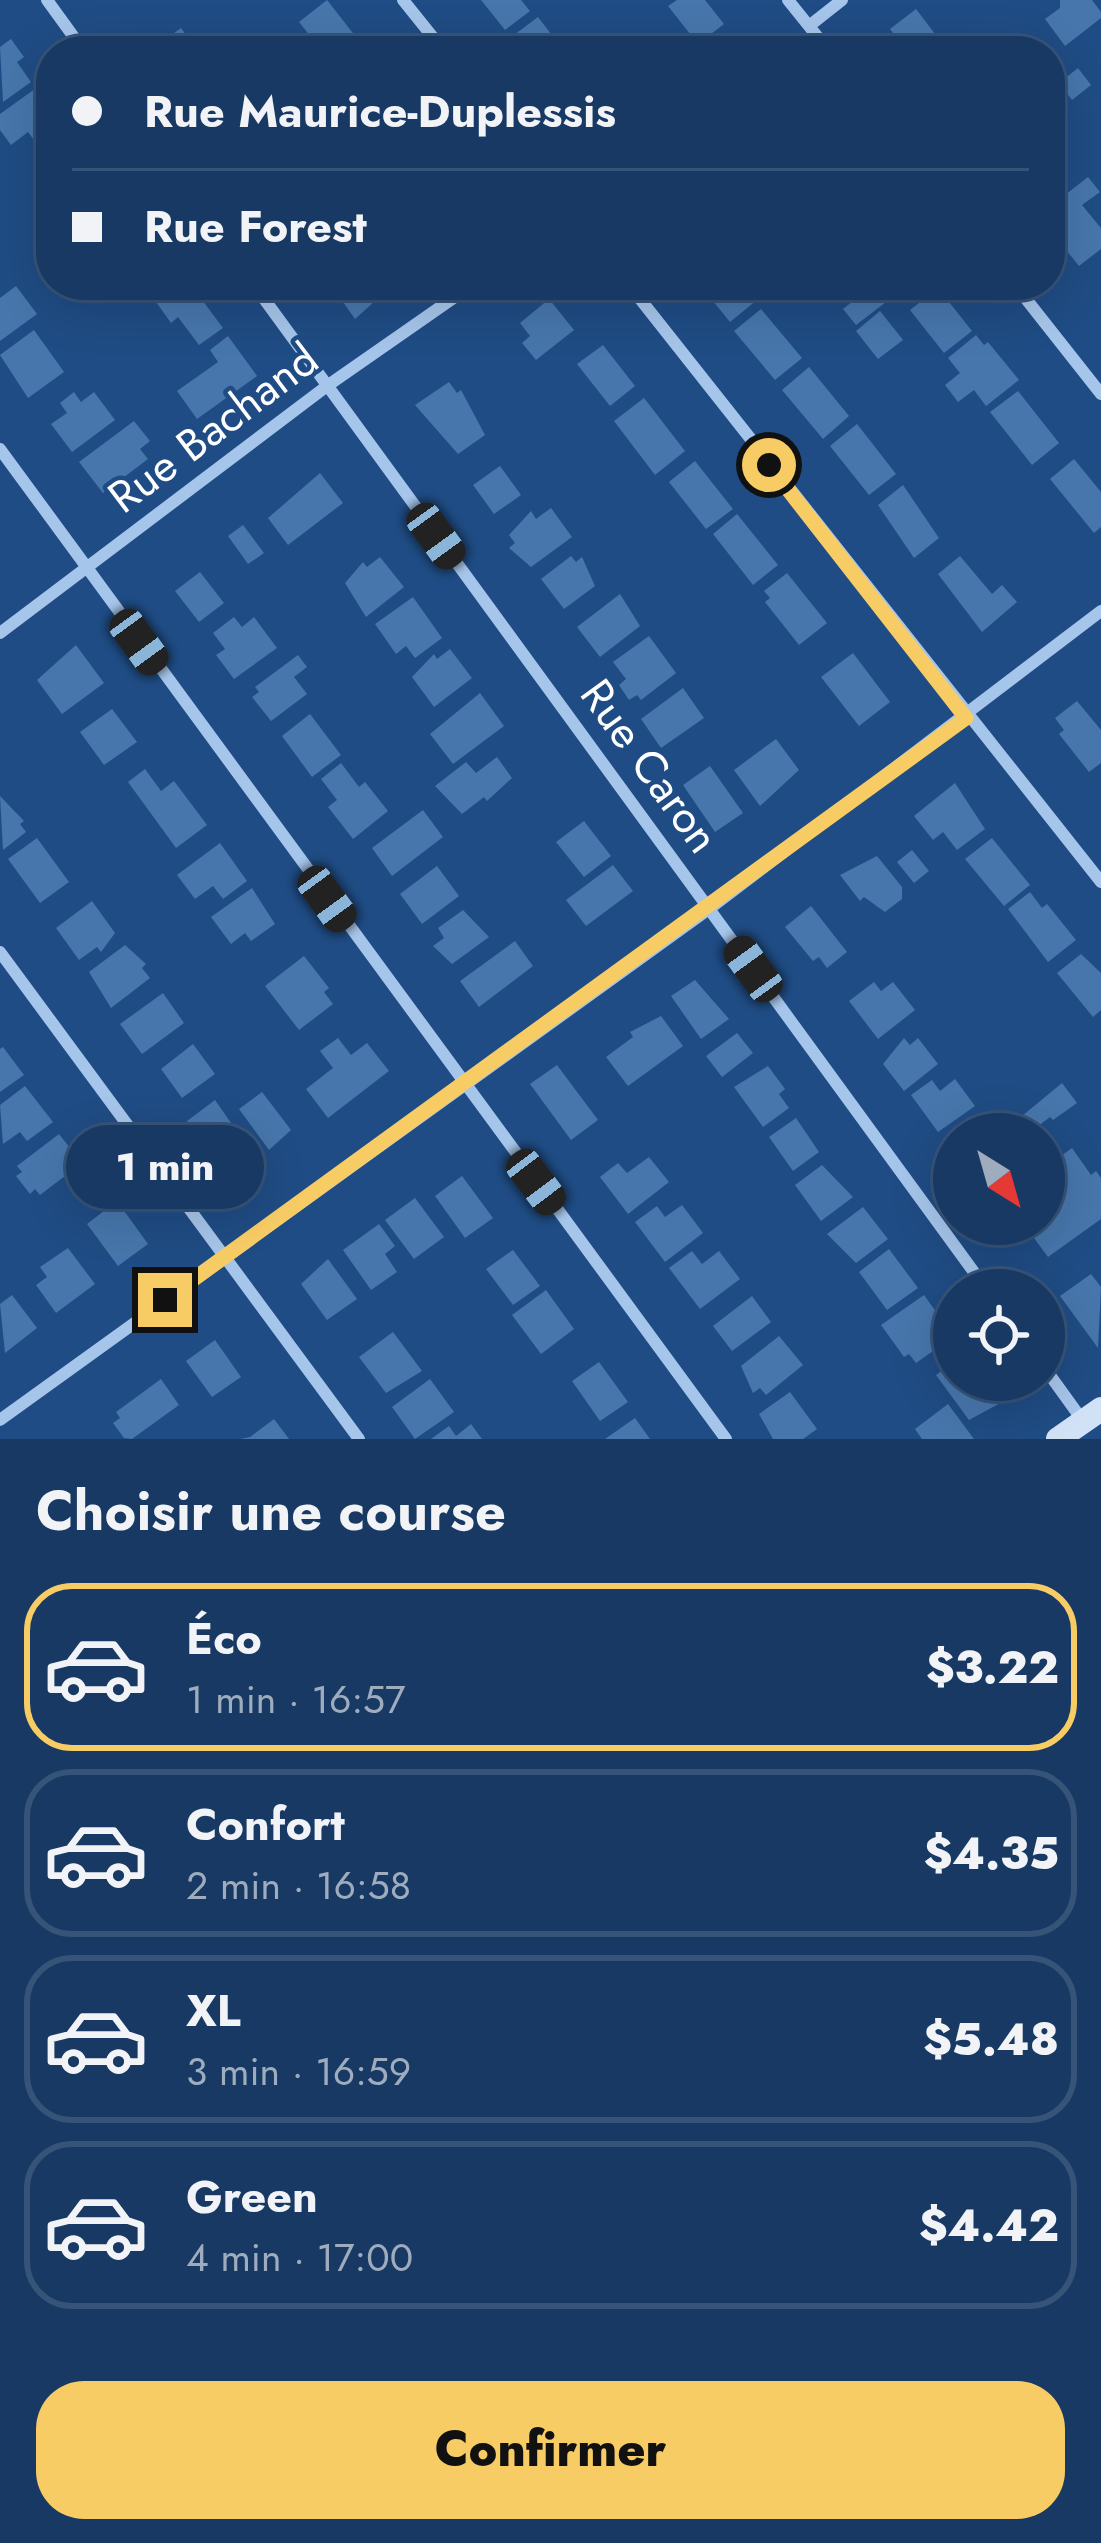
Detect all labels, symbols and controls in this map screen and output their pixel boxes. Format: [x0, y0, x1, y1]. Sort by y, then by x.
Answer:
text: Rue Maurice-Duplessis [144, 79, 616, 144]
text: Rue Forest [144, 194, 367, 259]
street label: Rue Bachand [94, 327, 332, 529]
route start [742, 438, 796, 492]
car [400, 496, 472, 576]
car [103, 602, 175, 682]
street label: Rue Caron [565, 666, 735, 866]
car [291, 859, 363, 939]
car [717, 929, 789, 1009]
north arrow [933, 1113, 1065, 1245]
map controls [933, 1113, 1065, 1401]
callout: 1 min [66, 1126, 264, 1210]
text: 1 min [116, 1138, 214, 1195]
car [500, 1142, 572, 1222]
button: locate [933, 1269, 1065, 1401]
route end [138, 1273, 192, 1327]
text: Choisir une course [36, 1472, 506, 1550]
text: Éco [186, 1606, 262, 1671]
icon: car [42, 1613, 150, 1721]
text: $3.22 [926, 1635, 1059, 1700]
text: 1 min · 16:57 [186, 1671, 406, 1728]
text: Confort [186, 1792, 345, 1857]
icon: car [42, 1799, 150, 1907]
text: $4.35 [924, 1821, 1059, 1886]
text: 2 min · 16:58 [186, 1857, 411, 1914]
text: XL [186, 1978, 241, 2043]
icon: car [42, 1985, 150, 2093]
text: $5.48 [923, 2007, 1059, 2072]
text: 3 min · 16:59 [186, 2043, 411, 2100]
text: Green [186, 2164, 318, 2229]
icon: car [42, 2171, 150, 2279]
text: $4.42 [919, 2193, 1059, 2258]
text: 4 min · 17:00 [186, 2229, 413, 2286]
button: Confirmer [36, 2381, 1065, 2519]

